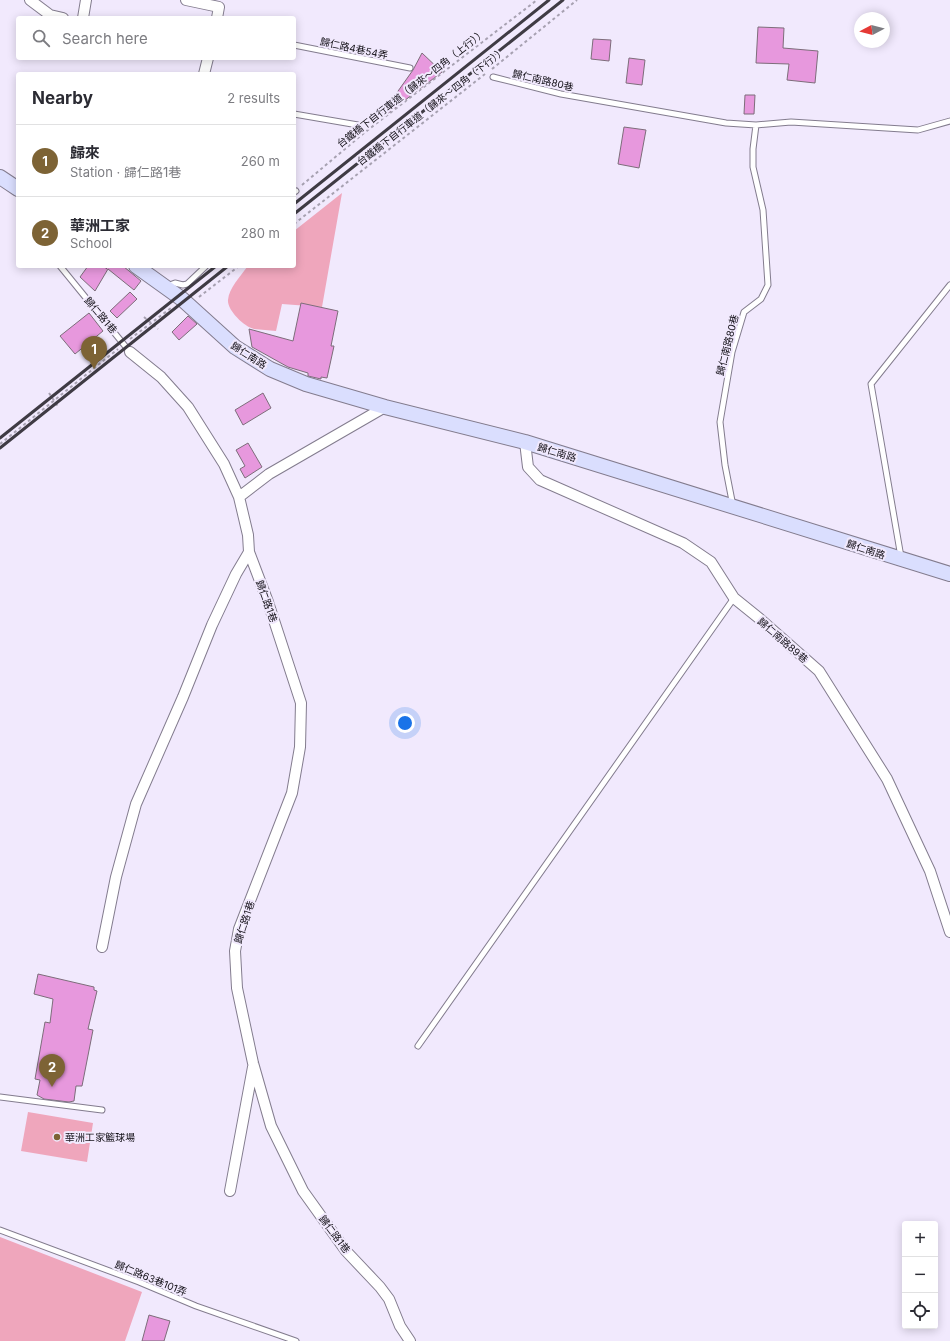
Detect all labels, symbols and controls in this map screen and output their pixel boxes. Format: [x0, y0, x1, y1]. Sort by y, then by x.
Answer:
north arrow [854, 12, 890, 48]
search box [16, 16, 296, 60]
street label: 台鐵橋下自行車道（歸來～四角（上行）） [334, 26, 488, 150]
icon: search [30, 27, 52, 49]
text: Search here [62, 29, 148, 48]
street label: 歸仁路4巷54弄 [319, 35, 389, 61]
street label: 台鐵橋下自行車道（歸來～四角（下行）） [354, 44, 508, 168]
street label: 歸仁南路80巷 [511, 67, 575, 93]
text: Nearby [32, 88, 93, 108]
text: 2 results [227, 90, 280, 106]
text: 歸來 [70, 143, 100, 162]
text: 1 [42, 153, 48, 169]
text: 260 m [241, 153, 280, 169]
text: Station · 歸仁路1巷 [70, 164, 181, 180]
text: 華洲工家 [70, 216, 130, 235]
text: 2 [41, 225, 49, 241]
text: 280 m [241, 225, 280, 241]
text: School [70, 235, 112, 251]
street label: 歸仁路1巷 [82, 294, 120, 336]
street label: 歸仁南路80巷 [714, 313, 740, 377]
pin: 1 [81, 336, 107, 369]
street label: 歸仁南路 [229, 339, 269, 371]
street label: 歸仁南路 [536, 440, 578, 464]
street label: 歸仁南路 [845, 537, 887, 561]
street label: 歸仁路1巷 [254, 578, 280, 624]
street label: 歸仁南路89巷 [756, 615, 810, 665]
your location [395, 713, 415, 733]
street label: 歸仁路1巷 [231, 899, 257, 945]
pin: 2 [39, 1054, 65, 1087]
place label: 華洲工家籃球場 [65, 1131, 135, 1143]
marker: 華洲工家籃球場 [52, 1132, 62, 1142]
street label: 歸仁路1巷 [317, 1213, 353, 1255]
map controls [902, 1221, 938, 1329]
button: + [902, 1221, 938, 1257]
button: − [902, 1257, 938, 1293]
street label: 歸仁路63巷101弄 [113, 1258, 189, 1298]
button: locate [902, 1293, 938, 1329]

